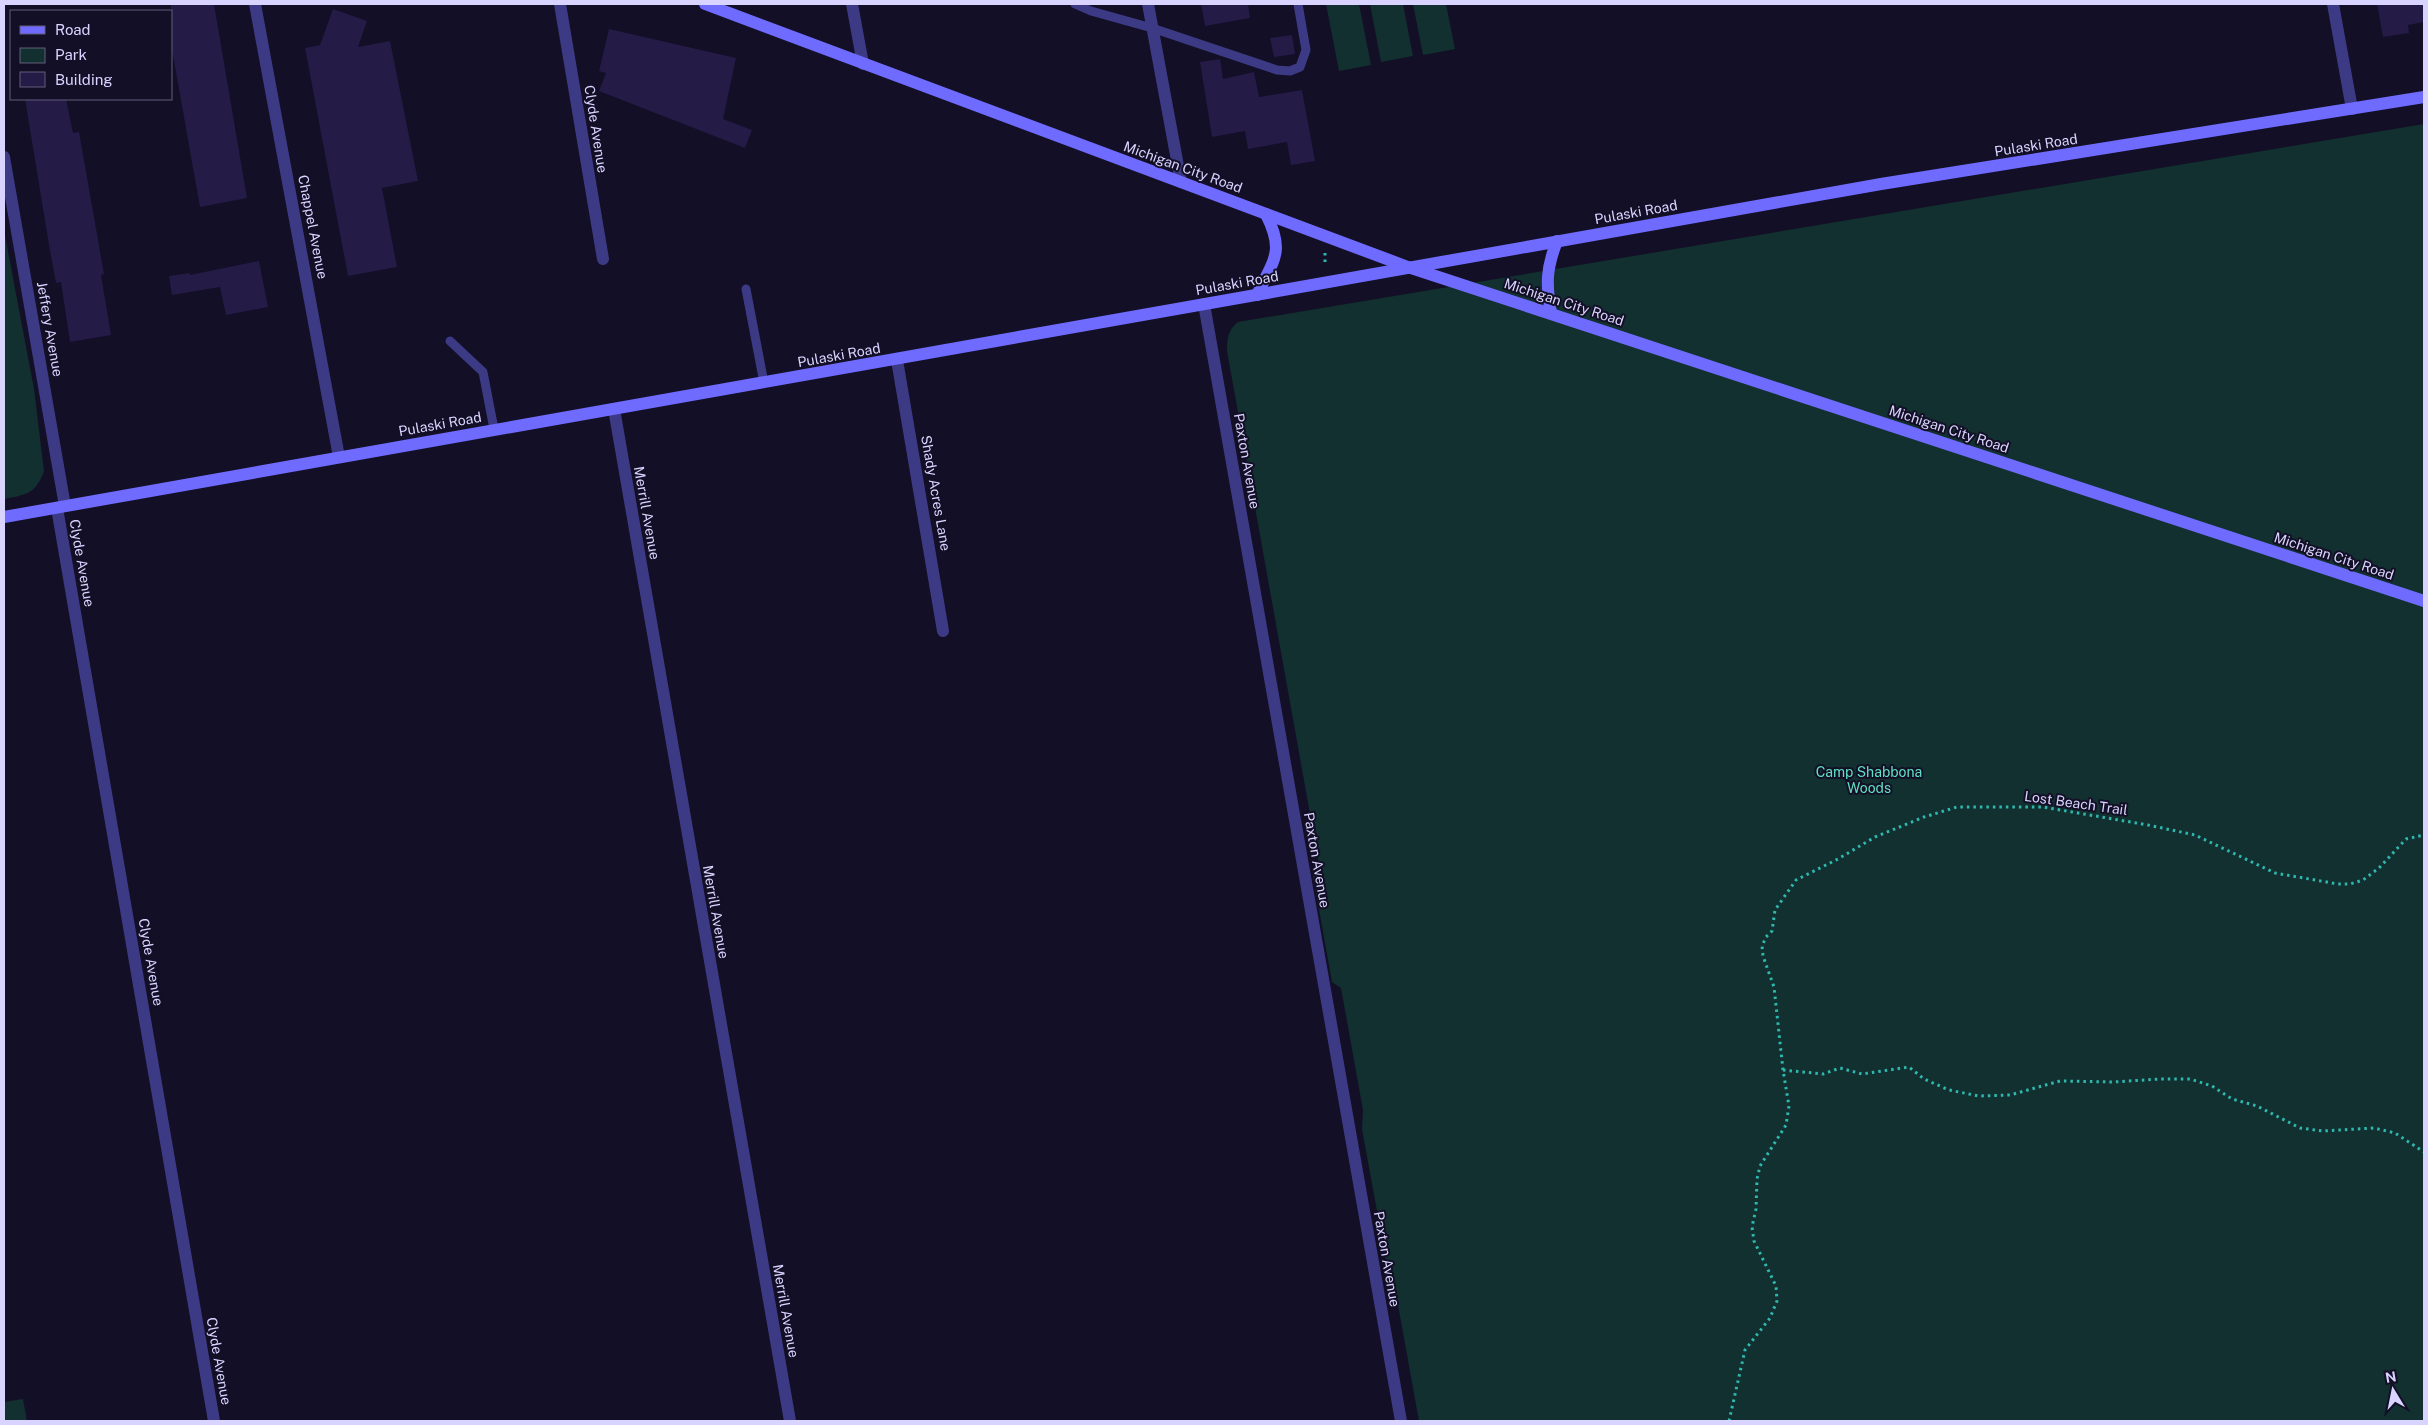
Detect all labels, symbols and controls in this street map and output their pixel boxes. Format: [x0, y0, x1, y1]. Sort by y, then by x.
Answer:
legend [10, 10, 172, 100]
text: Road [55, 21, 91, 38]
text: Park [55, 46, 87, 63]
text: Building [55, 71, 113, 88]
street label: Clyde Avenue [581, 84, 611, 174]
street label: Pulaski Road [1993, 131, 2079, 159]
street label: Michigan City Road [1121, 138, 1245, 196]
street label: Chappel Avenue [295, 174, 331, 280]
street label: Pulaski Road [1593, 197, 1679, 227]
street label: Pulaski Road [1194, 268, 1280, 298]
street label: Michigan City Road [1502, 275, 1626, 329]
street label: Jeffery Avenue [34, 280, 66, 378]
street label: Pulaski Road [796, 340, 882, 370]
street label: Michigan City Road [1887, 402, 2011, 456]
street label: Pulaski Road [397, 409, 483, 439]
street label: Paxton Avenue [1231, 412, 1263, 510]
street label: Shady Acres Lane [918, 434, 954, 552]
street label: Merrill Avenue [631, 465, 663, 561]
street label: Clyde Avenue [66, 518, 98, 608]
street label: Michigan City Road [2272, 529, 2396, 583]
park label: Camp Shabbona Woods [1816, 764, 1922, 796]
street label: Lost Beach Trail [2023, 788, 2129, 818]
street label: Paxton Avenue [1301, 811, 1333, 909]
street label: Merrill Avenue [700, 864, 732, 960]
street label: Clyde Avenue [135, 917, 167, 1007]
street label: Paxton Avenue [1371, 1210, 1403, 1308]
street label: Merrill Avenue [770, 1263, 802, 1359]
street label: Clyde Avenue [203, 1316, 235, 1406]
north arrow [2368, 1365, 2418, 1415]
text: N [2384, 1368, 2398, 1386]

